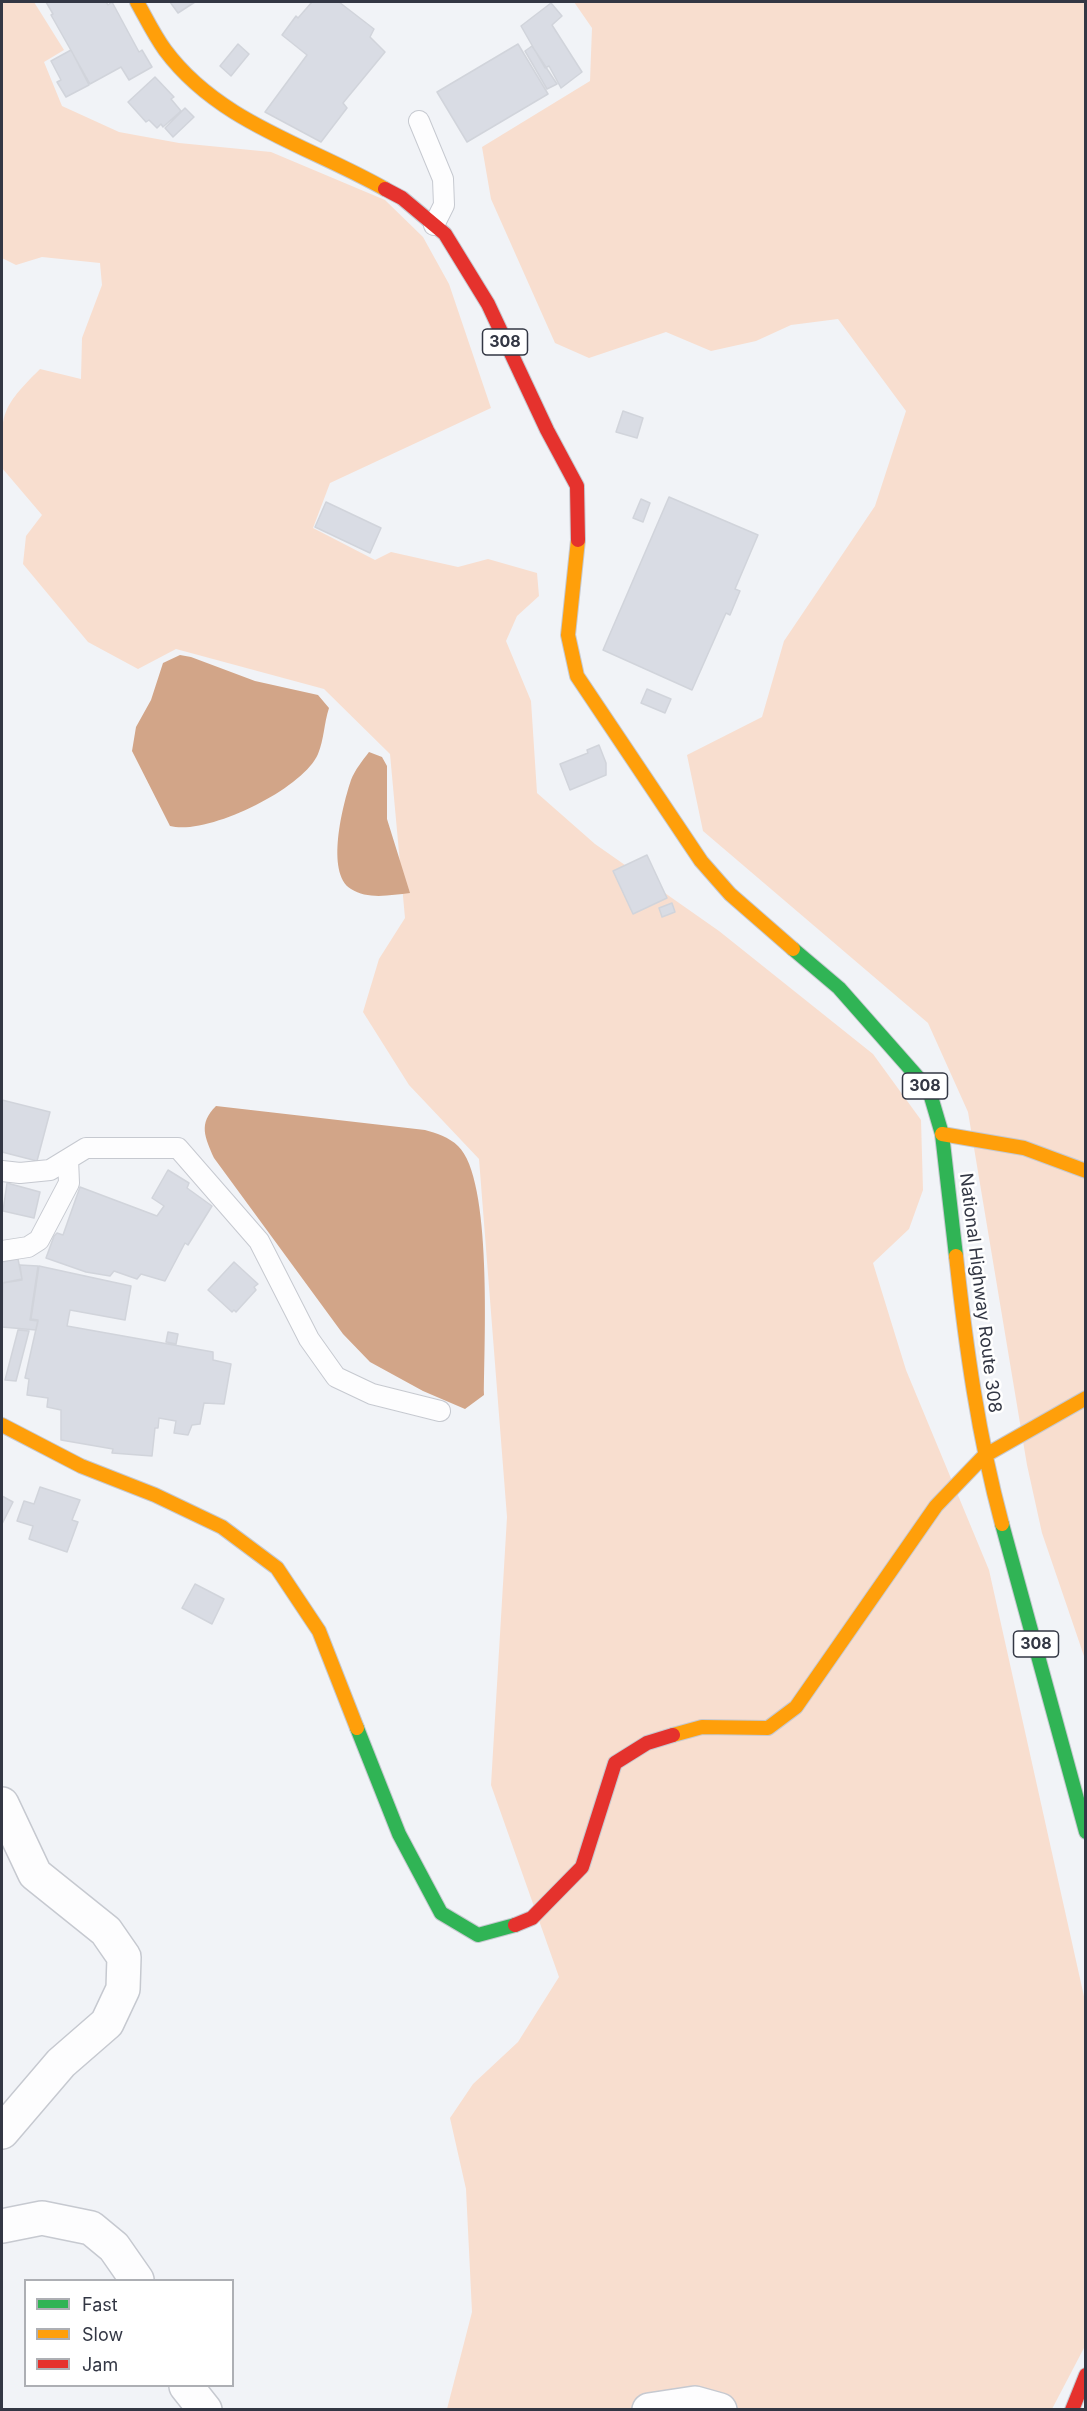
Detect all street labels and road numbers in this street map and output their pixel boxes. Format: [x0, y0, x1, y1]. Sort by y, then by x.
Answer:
road number: 308 [482, 329, 528, 355]
road number: 308 [902, 1073, 948, 1099]
street label: National Highway Route 308 [955, 1172, 1005, 1414]
road number: 308 [1014, 1631, 1058, 1657]

